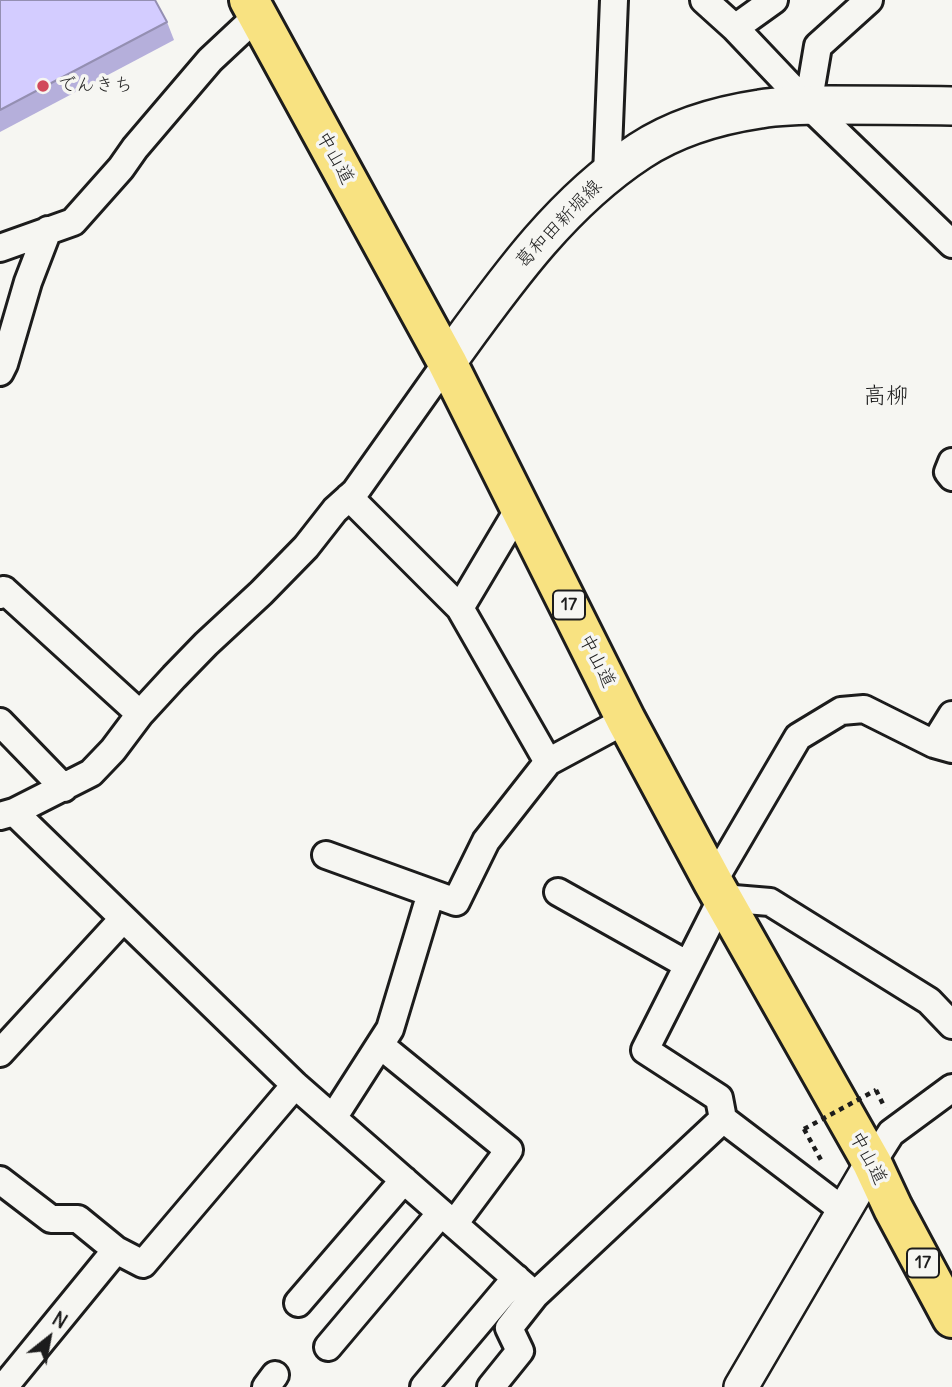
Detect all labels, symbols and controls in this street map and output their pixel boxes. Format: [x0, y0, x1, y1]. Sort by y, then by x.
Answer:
place label: でんきち [57, 75, 133, 97]
marker: でんきち [35, 78, 51, 94]
street label: 中山道 [311, 128, 359, 188]
street label: 葛和田新堀線 [511, 175, 607, 273]
district label: 高柳 [863, 382, 909, 410]
road number: 17 [553, 590, 585, 620]
street label: 中山道 [574, 630, 620, 692]
street label: 中山道 [845, 1127, 891, 1189]
road number: 17 [907, 1248, 939, 1278]
north arrow [14, 1303, 84, 1373]
text: N [48, 1306, 72, 1334]

